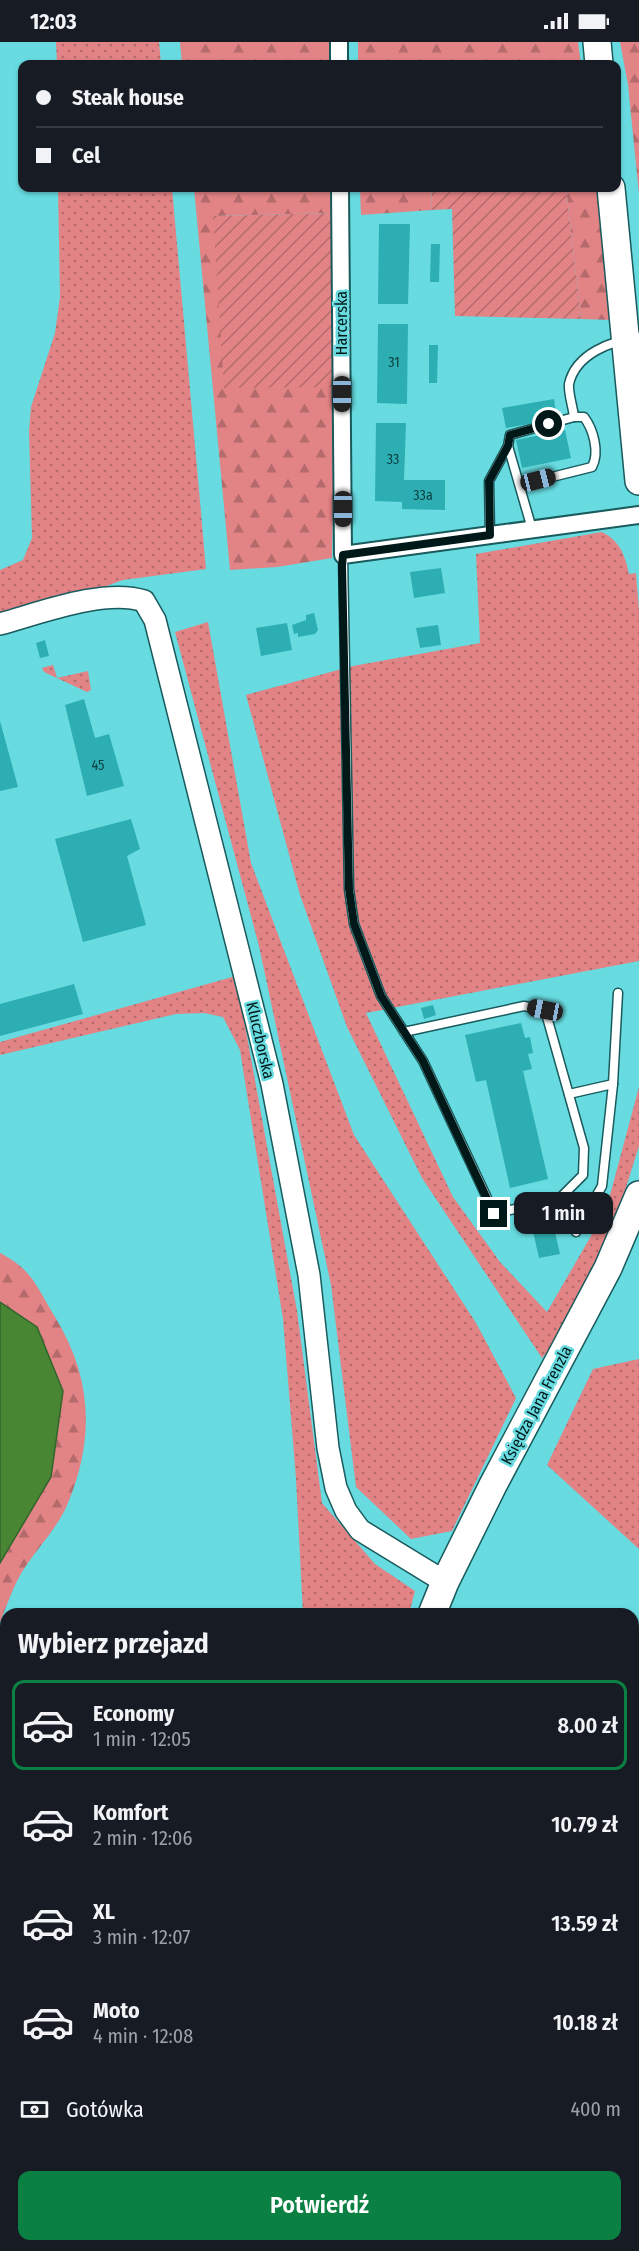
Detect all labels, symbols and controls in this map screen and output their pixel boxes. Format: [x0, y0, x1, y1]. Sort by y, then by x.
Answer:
text: 12:03 [30, 8, 77, 35]
text: Steak house [72, 84, 184, 111]
text: Cel [72, 142, 100, 169]
street label: Harcerska [332, 291, 351, 355]
house number: 31 [388, 354, 400, 371]
car [333, 376, 351, 412]
route start [535, 410, 562, 437]
house number: 33 [387, 451, 399, 468]
car [518, 467, 558, 493]
house number: 33a [413, 487, 433, 504]
car [334, 491, 352, 527]
house number: 45 [91, 757, 105, 774]
car [526, 998, 564, 1022]
street label: Kluczborska [242, 1000, 279, 1081]
callout: 1 min [515, 1193, 614, 1235]
route end [480, 1200, 507, 1227]
text: 1 min [542, 1201, 585, 1225]
street label: Księdza Jana Frenzla [497, 1342, 576, 1468]
text: Wybierz przejazd [18, 1628, 209, 1660]
icon: car [21, 1698, 75, 1752]
text: Economy [93, 1700, 174, 1727]
text: 8.00 zł [557, 1712, 618, 1739]
text: 1 min · 12:05 [93, 1727, 191, 1751]
icon: car [21, 1797, 75, 1851]
text: Komfort [93, 1799, 168, 1826]
text: 10.79 zł [551, 1811, 618, 1838]
text: 2 min · 12:06 [93, 1826, 192, 1850]
icon: car [21, 1896, 75, 1950]
text: XL [93, 1898, 115, 1925]
text: 13.59 zł [551, 1910, 618, 1937]
text: 3 min · 12:07 [93, 1925, 190, 1949]
icon: car [21, 1995, 75, 2049]
text: Moto [93, 1997, 140, 2024]
text: 10.18 zł [553, 2009, 618, 2036]
text: 4 min · 12:08 [93, 2024, 193, 2048]
icon: cash [18, 2093, 51, 2126]
text: Gotówka [66, 2096, 144, 2123]
text: 400 m [570, 2097, 621, 2121]
button: Potwierdź [18, 2171, 621, 2240]

